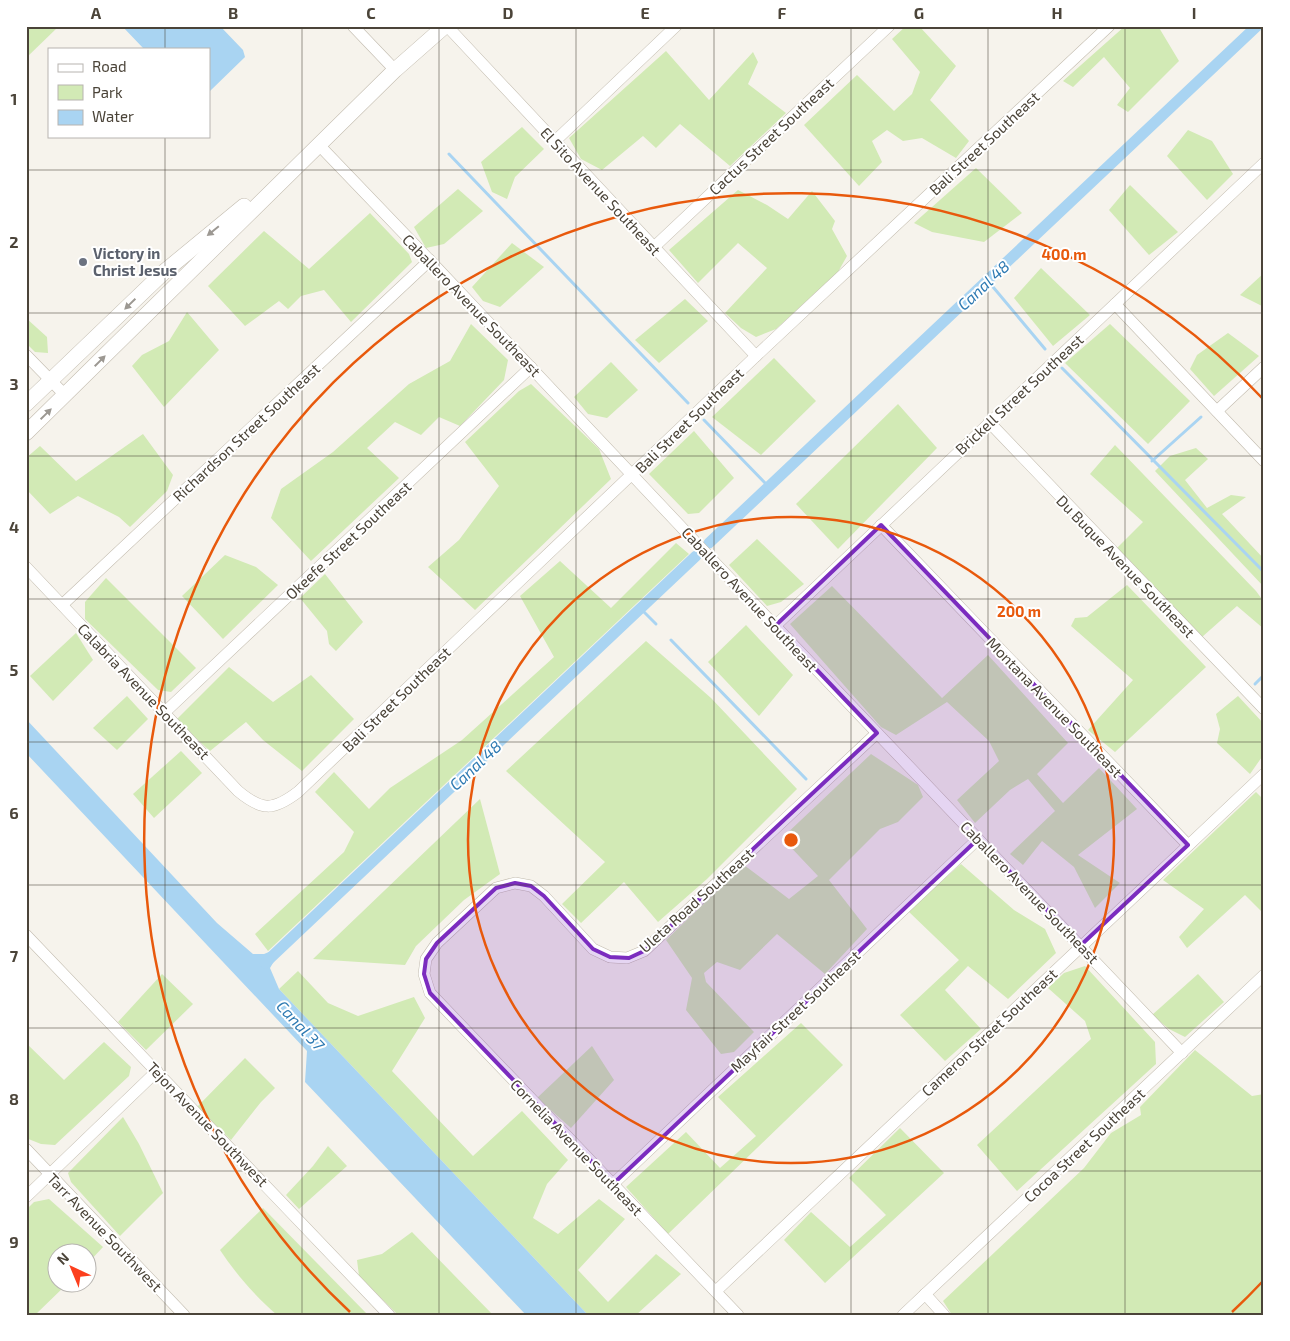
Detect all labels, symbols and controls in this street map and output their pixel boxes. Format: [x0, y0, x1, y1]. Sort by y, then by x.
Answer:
text: A [91, 3, 102, 22]
text: B [228, 3, 238, 22]
text: C [366, 3, 376, 22]
text: D [503, 3, 514, 22]
text: E [640, 3, 650, 22]
text: F [778, 3, 787, 22]
text: G [914, 3, 924, 22]
text: H [1051, 3, 1063, 22]
text: I [1192, 3, 1196, 22]
legend [48, 48, 210, 138]
text: Road [92, 57, 127, 75]
street label: Cactus Street Southeast [705, 73, 837, 198]
text: Park [92, 83, 123, 101]
street label: Bali Street Southeast [925, 87, 1043, 199]
text: 1 [11, 89, 17, 108]
text: Water [92, 107, 134, 125]
street label: El Sito Avenue Southeast [537, 123, 665, 259]
one-way arrow [207, 226, 220, 237]
street label: Caballero Avenue Southeast [399, 230, 545, 380]
text: 2 [9, 232, 19, 251]
place label: Victory in Christ Jesus [93, 244, 177, 279]
text: 400 m [1042, 245, 1086, 263]
marker: Victory in Christ Jesus [77, 256, 89, 268]
water label: Canal 48 [953, 256, 1013, 314]
one-way arrow [125, 298, 137, 310]
street label: Brickell Street Southeast [951, 330, 1087, 458]
one-way arrow [94, 355, 106, 367]
street label: Richardson Street Southeast [169, 359, 323, 505]
street label: Bali Street Southeast [631, 363, 747, 476]
text: 3 [9, 374, 19, 393]
one-way arrow [39, 408, 51, 420]
street label: Okeefe Street Southeast [281, 477, 415, 603]
street label: Du Buque Avenue Southeast [1053, 491, 1199, 641]
text: 4 [9, 517, 19, 536]
street label: Caballero Avenue Southeast [678, 523, 822, 675]
text: 200 m [997, 602, 1041, 620]
street label: Calabria Avenue Southeast [74, 619, 214, 763]
street label: Montana Avenue Southeast [983, 633, 1127, 781]
street label: Bali Street Southeast [338, 642, 454, 755]
text: 5 [10, 660, 19, 679]
water label: Canal 48 [445, 736, 505, 794]
text: 6 [9, 803, 19, 822]
street label: Caballero Avenue Southeast [957, 817, 1103, 967]
centre of rings [782, 831, 800, 849]
street label: Uleta Road Southeast [635, 844, 757, 956]
text: 7 [10, 946, 19, 965]
street label: Mayfair Street Southeast [726, 946, 864, 1076]
street label: Cameron Street Southeast [917, 964, 1061, 1100]
water label: Canal 37 [273, 996, 329, 1055]
street label: Tejon Avenue Southwest [143, 1058, 272, 1191]
street label: Cornelia Avenue Southeast [507, 1075, 647, 1219]
street label: Cocoa Street Southeast [1020, 1084, 1148, 1206]
text: 8 [9, 1089, 19, 1108]
street label: Tarr Avenue Southwest [44, 1169, 166, 1295]
text: 9 [9, 1232, 19, 1251]
north arrow [48, 1244, 98, 1294]
text: N [53, 1249, 72, 1268]

